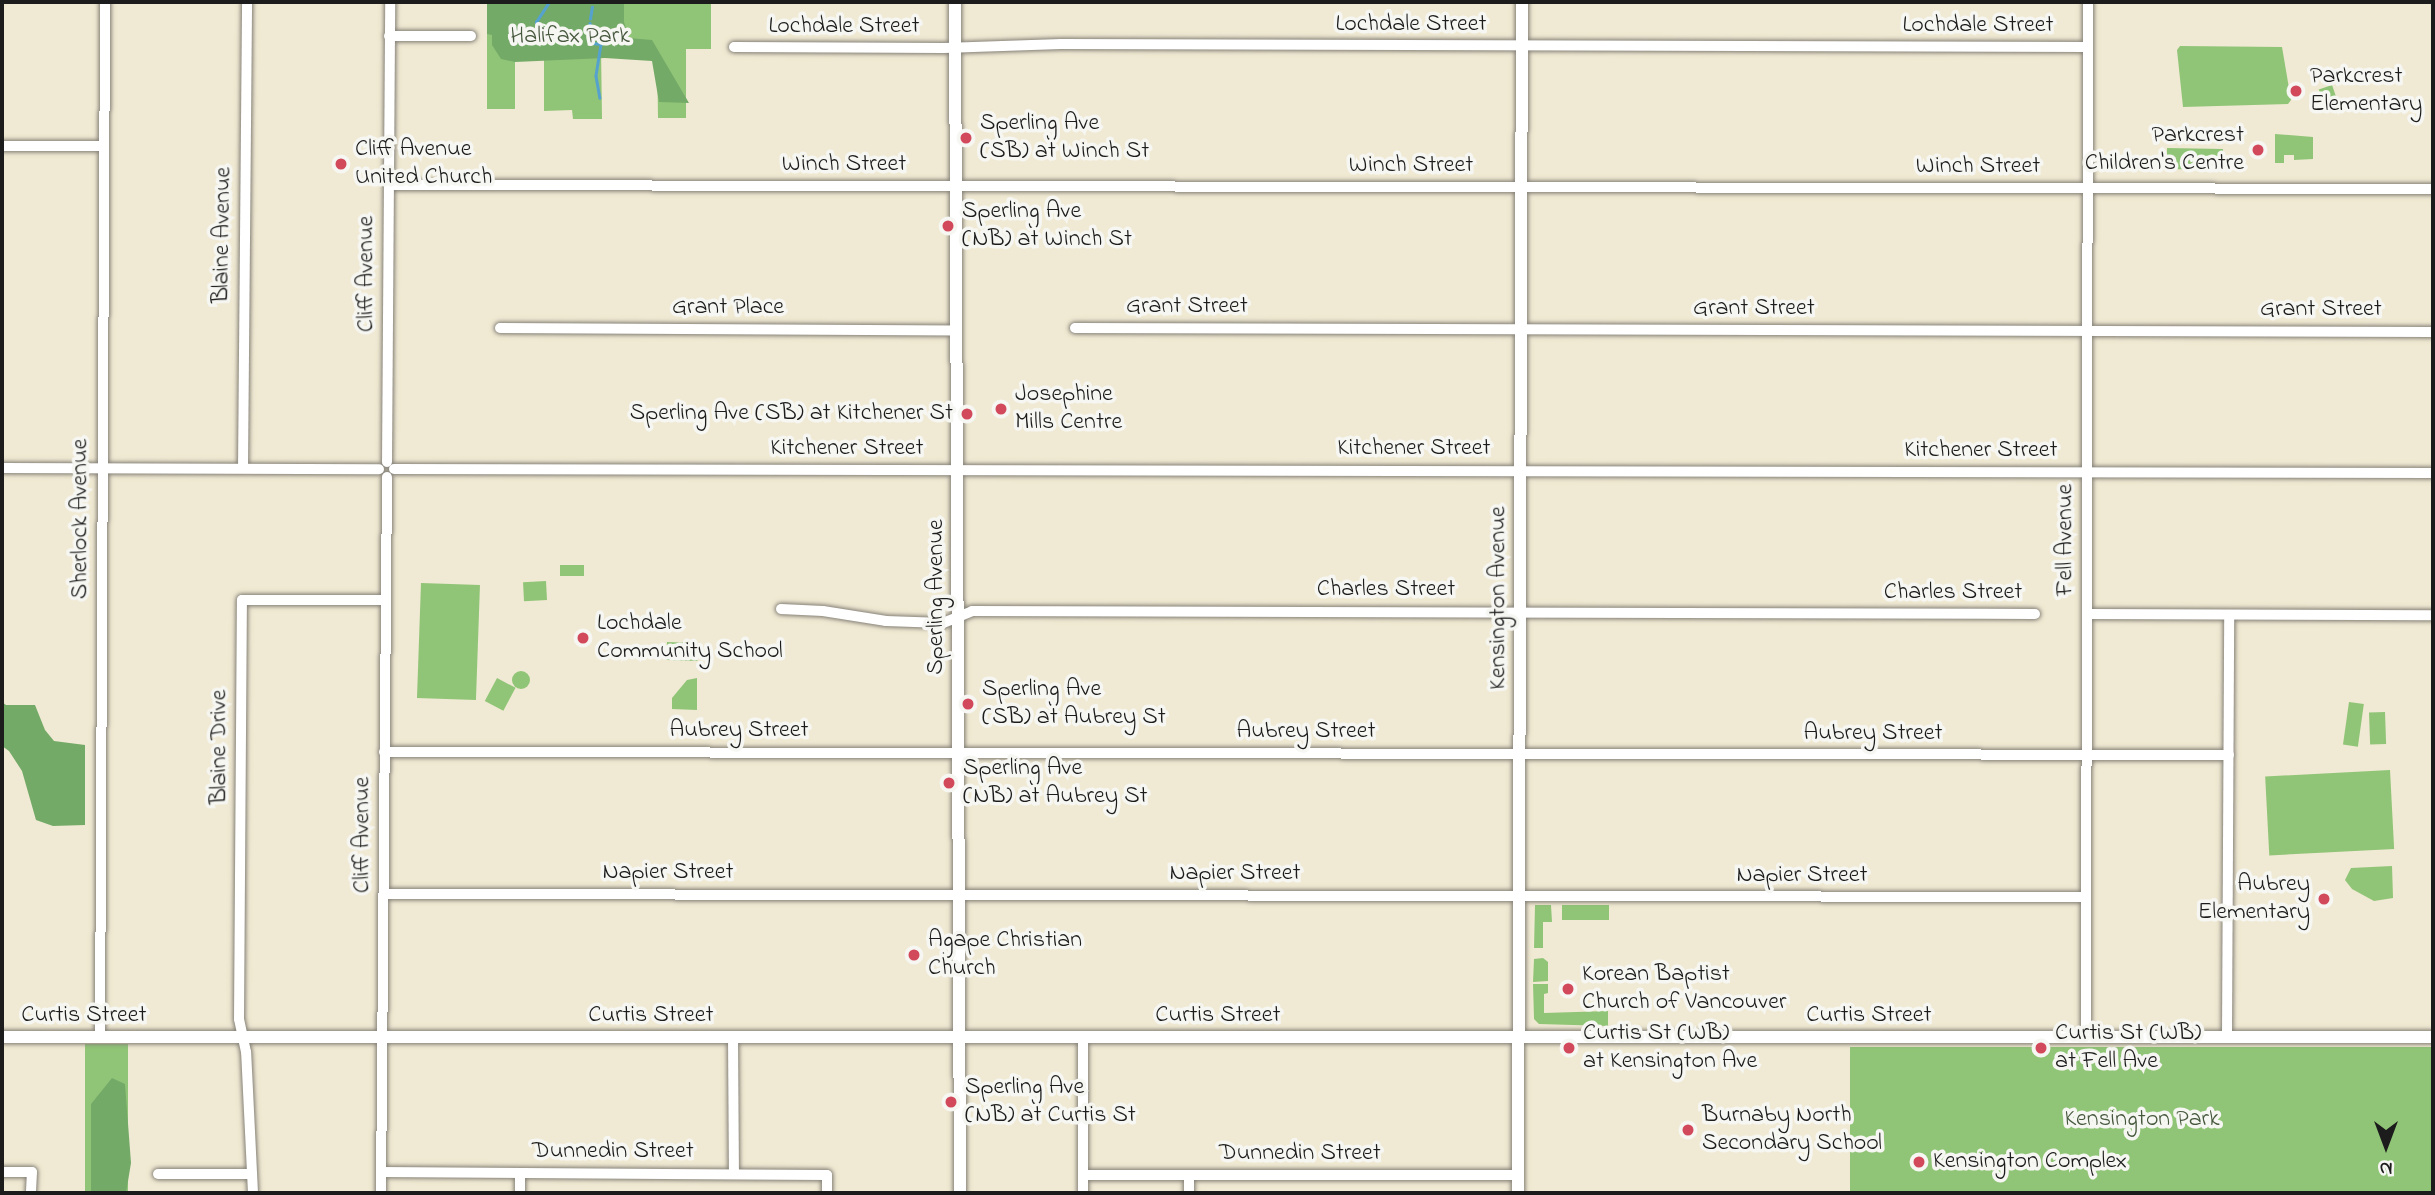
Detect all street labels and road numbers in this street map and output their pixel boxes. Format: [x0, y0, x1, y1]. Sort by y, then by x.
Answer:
street label: Lochdale Street [1335, 11, 1487, 39]
street label: Lochdale Street [1902, 12, 2054, 40]
street label: Lochdale Street [768, 13, 920, 41]
street label: Winch Street [782, 151, 906, 179]
street label: Winch Street [1349, 152, 1473, 180]
street label: Winch Street [1916, 153, 2040, 181]
street label: Blaine Avenue [207, 167, 239, 303]
street label: Cliff Avenue [353, 216, 381, 332]
street label: Grant Street [1126, 293, 1248, 321]
street label: Grant Place [672, 294, 784, 322]
street label: Grant Street [1693, 295, 1815, 323]
street label: Grant Street [2260, 296, 2382, 324]
street label: Kitchener Street [770, 435, 924, 463]
street label: Kitchener Street [1337, 435, 1491, 463]
street label: Kitchener Street [1904, 437, 2058, 465]
street label: Sherlock Avenue [67, 439, 95, 599]
street label: Fell Avenue [2052, 484, 2080, 596]
street label: Kensington Avenue [1485, 506, 1513, 690]
street label: Sperling Avenue [923, 519, 951, 675]
street label: Charles Street [1317, 576, 1455, 604]
street label: Charles Street [1884, 579, 2022, 607]
street label: Blaine Drive [206, 690, 234, 804]
street label: Aubrey Street [669, 717, 809, 745]
street label: Aubrey Street [1236, 718, 1376, 746]
street label: Aubrey Street [1803, 720, 1943, 748]
street label: Cliff Avenue [349, 777, 377, 893]
street label: Napier Street [602, 859, 734, 887]
street label: Napier Street [1169, 860, 1301, 888]
street label: Napier Street [1736, 862, 1868, 890]
street label: Curtis Street [21, 1002, 147, 1030]
street label: Curtis Street [588, 1002, 714, 1030]
street label: Curtis Street [1155, 1002, 1281, 1030]
street label: Curtis Street [1806, 1002, 1932, 1030]
street label: Dunnedin Street [532, 1138, 694, 1166]
street label: Dunnedin Street [1219, 1140, 1381, 1168]

